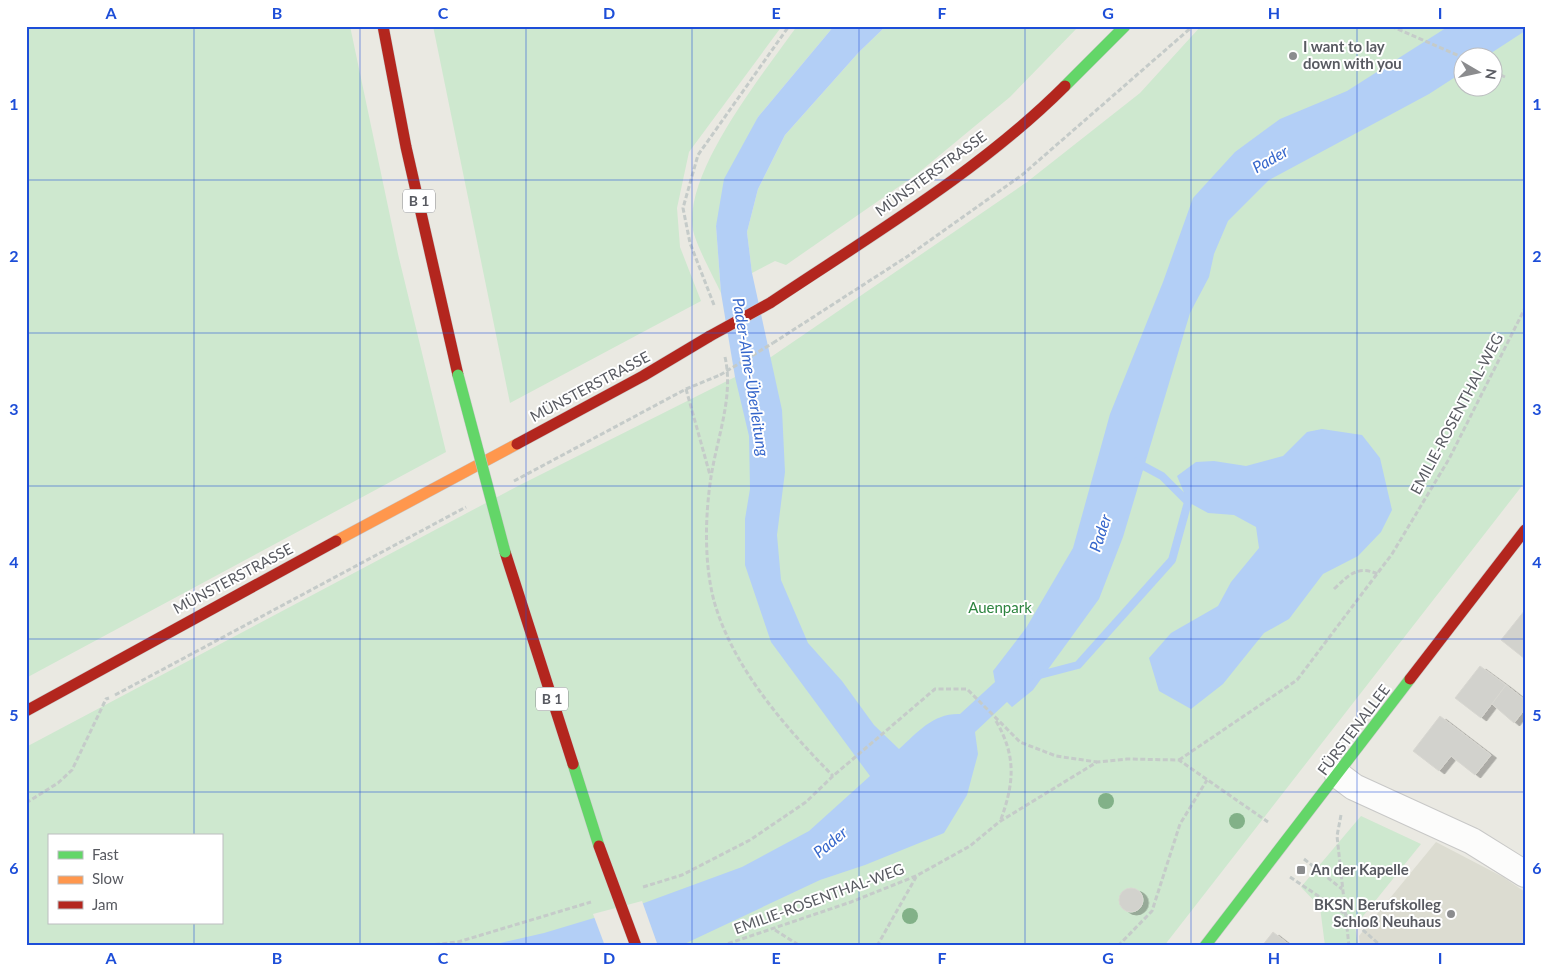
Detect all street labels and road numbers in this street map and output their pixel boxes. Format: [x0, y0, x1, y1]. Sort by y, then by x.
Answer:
street label: MÜNSTERSTRASSE [871, 127, 989, 220]
road number: B 1 [403, 190, 435, 212]
street label: EMILIE-ROSENTHAL-WEG [1406, 330, 1506, 497]
street label: MÜNSTERSTRASSE [527, 347, 652, 425]
street label: MÜNSTERSTRASSE [170, 539, 295, 617]
street label: FÜRSTENALLEE [1313, 680, 1393, 778]
road number: B 1 [536, 688, 568, 711]
street label: EMILIE-ROSENTHAL-WEG [731, 859, 906, 937]

